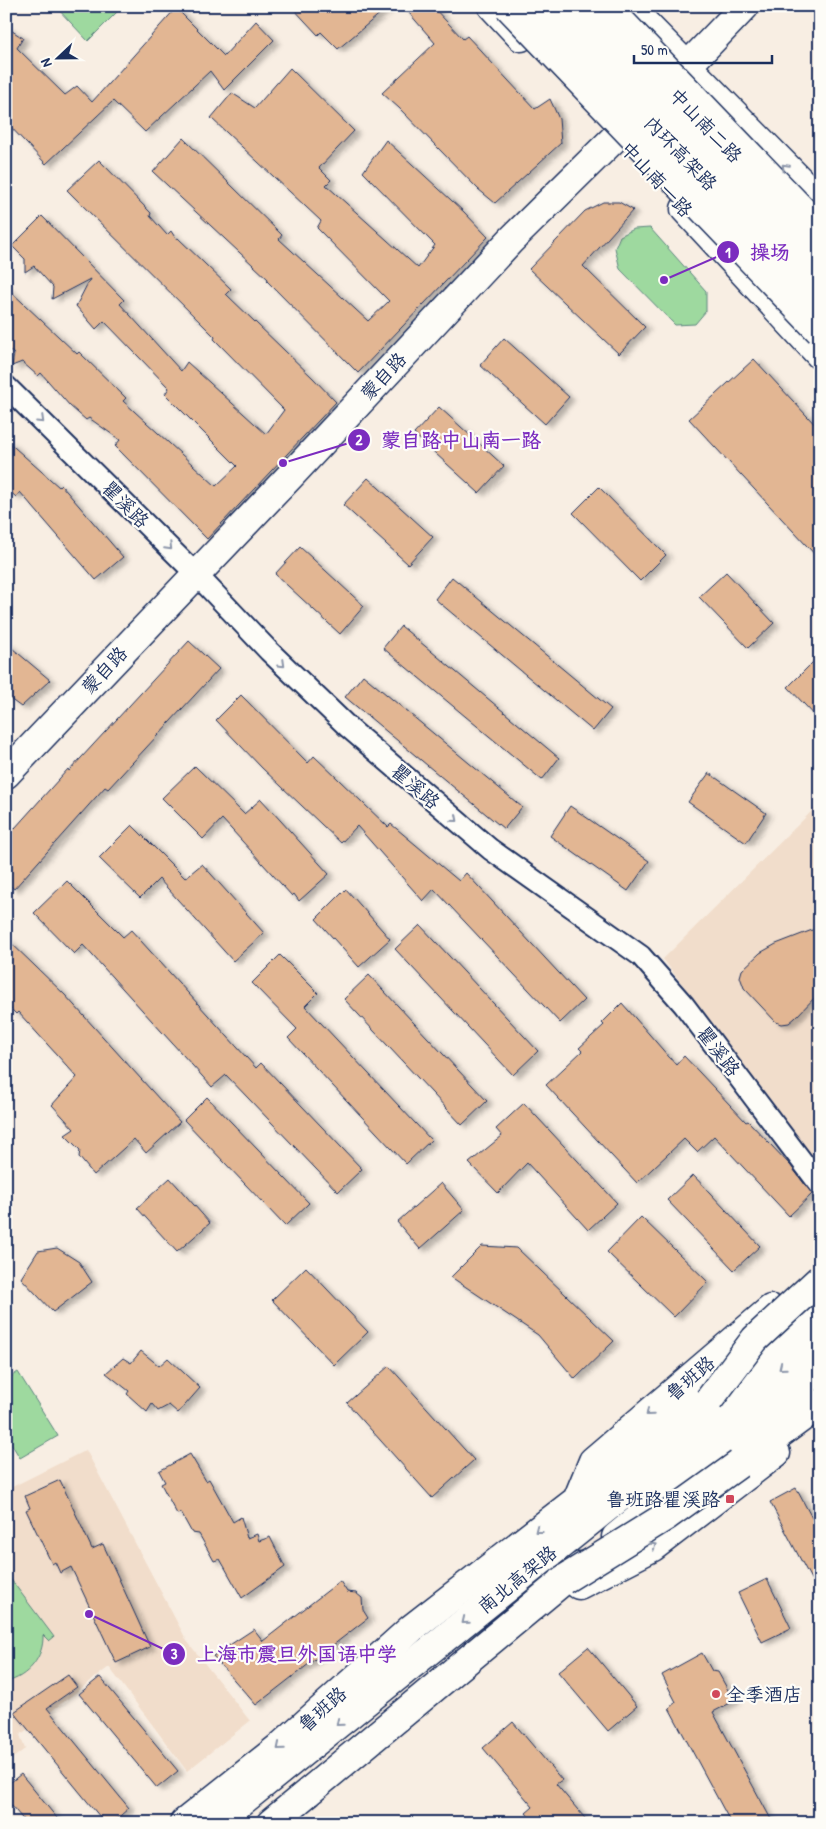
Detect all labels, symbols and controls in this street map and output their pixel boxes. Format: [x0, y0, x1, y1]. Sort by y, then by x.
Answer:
north arrow [32, 32, 82, 82]
scale bar [634, 32, 771, 64]
text: 50 m [641, 39, 668, 60]
text: N [35, 56, 56, 70]
street label: 中山南二路 [664, 82, 748, 168]
street label: 内环高架路 [639, 110, 723, 196]
street label: 中山南一路 [615, 135, 699, 223]
one-way arrow [782, 163, 791, 172]
callout: 操场 [715, 235, 800, 270]
text: 操场 [750, 238, 790, 265]
text: 1 [725, 242, 731, 263]
street label: 蒙自路 [354, 346, 412, 406]
one-way arrow [35, 415, 44, 424]
callout: 蒙自路中山南一路 [346, 422, 551, 457]
text: 蒙自路中山南一路 [381, 426, 541, 453]
text: 2 [355, 429, 363, 450]
street label: 瞿溪路 [97, 475, 155, 533]
one-way arrow [163, 541, 172, 550]
street label: 蒙自路 [75, 640, 133, 700]
one-way arrow [277, 658, 286, 667]
street label: 瞿溪路 [386, 757, 446, 815]
one-way arrow [449, 813, 458, 822]
street label: 瞿溪路 [691, 1020, 747, 1082]
street label: 鲁班路 [660, 1349, 720, 1407]
one-way arrow [779, 1361, 788, 1369]
one-way arrow [646, 1407, 655, 1415]
place label: 鲁班路瞿溪路 [606, 1486, 720, 1512]
marker: 鲁班路瞿溪路 [724, 1493, 736, 1505]
one-way arrow [535, 1525, 544, 1533]
street label: 南北高架路 [472, 1539, 562, 1619]
one-way arrow [648, 1543, 657, 1553]
one-way arrow [462, 1615, 471, 1624]
callout: 上海市震旦外国语中学 [162, 1637, 407, 1672]
text: 上海市震旦外国语中学 [197, 1640, 397, 1667]
text: 3 [171, 1643, 178, 1664]
street label: 鲁班路 [292, 1680, 352, 1738]
place label: 全季酒店 [726, 1681, 802, 1707]
marker: 全季酒店 [710, 1688, 722, 1700]
one-way arrow [336, 1717, 345, 1725]
one-way arrow [276, 1741, 285, 1750]

